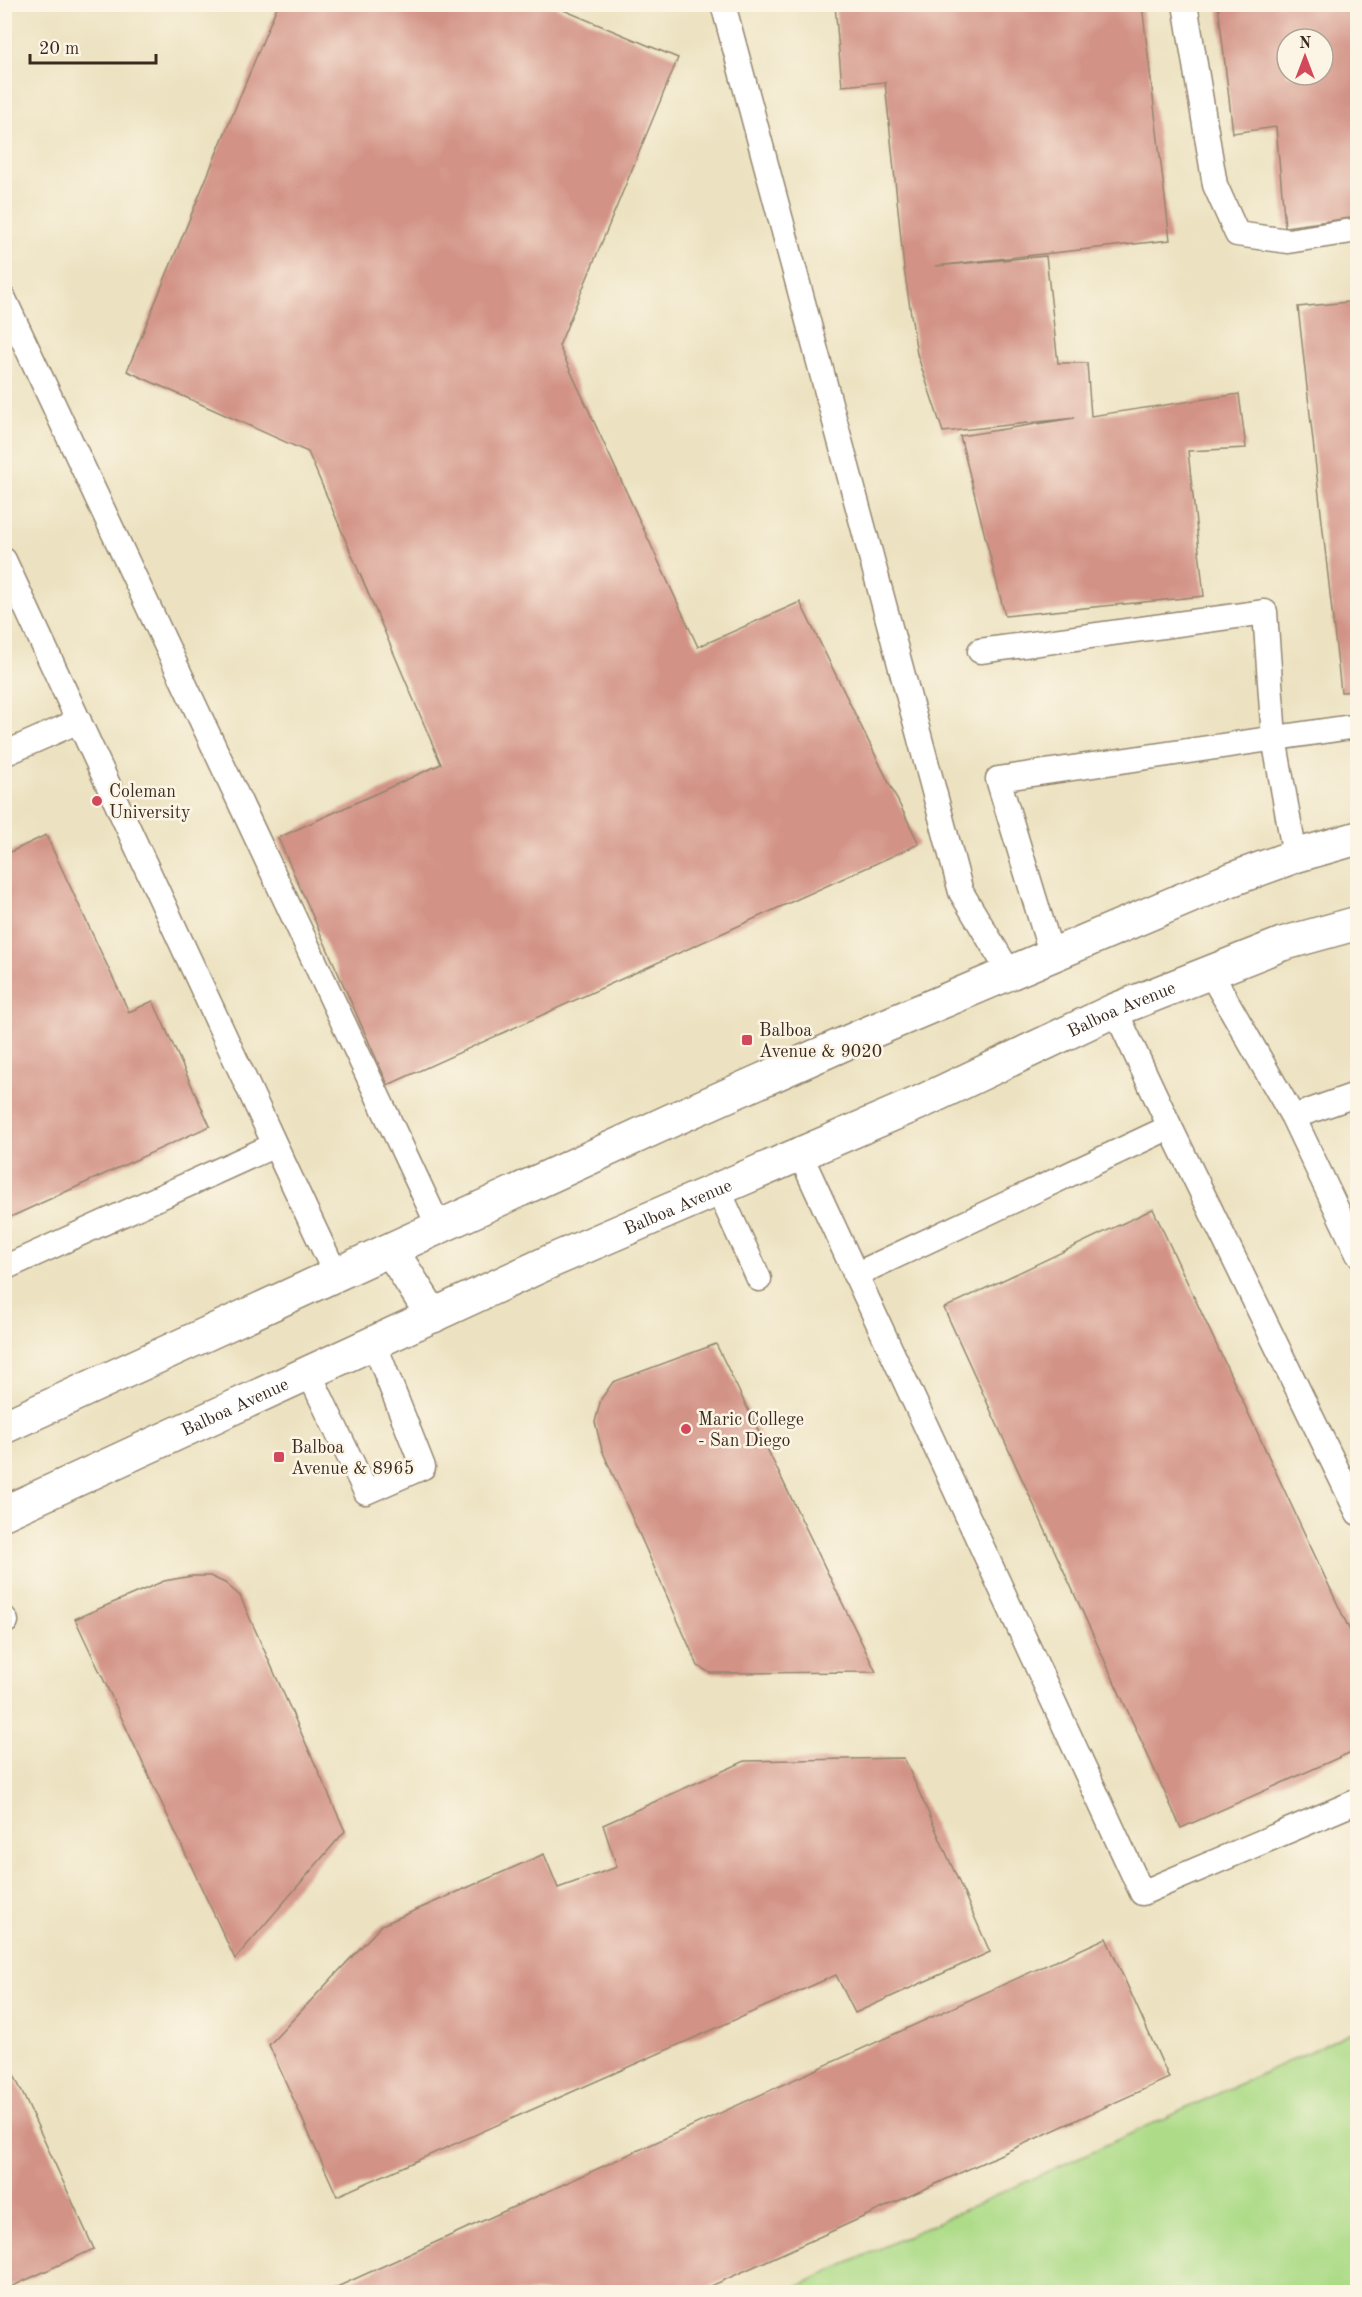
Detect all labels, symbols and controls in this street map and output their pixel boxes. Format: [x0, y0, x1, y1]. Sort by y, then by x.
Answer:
scale bar [30, 27, 156, 65]
north arrow [1275, 27, 1335, 87]
text: N [1299, 36, 1312, 52]
text: 20 m [39, 40, 79, 58]
place label: Coleman University [109, 783, 191, 822]
marker: Coleman University [90, 794, 104, 808]
street label: Balboa Avenue [1065, 979, 1178, 1041]
place label: Balboa Avenue & 9020 [759, 1022, 882, 1061]
marker: Balboa Avenue & 9020 [740, 1033, 754, 1047]
street label: Balboa Avenue [621, 1177, 735, 1239]
street label: Balboa Avenue [179, 1375, 291, 1440]
place label: Maric College - San Diego [698, 1411, 804, 1450]
marker: Maric College - San Diego [679, 1422, 693, 1436]
place label: Balboa Avenue & 8965 [291, 1439, 414, 1478]
marker: Balboa Avenue & 8965 [272, 1450, 286, 1464]

